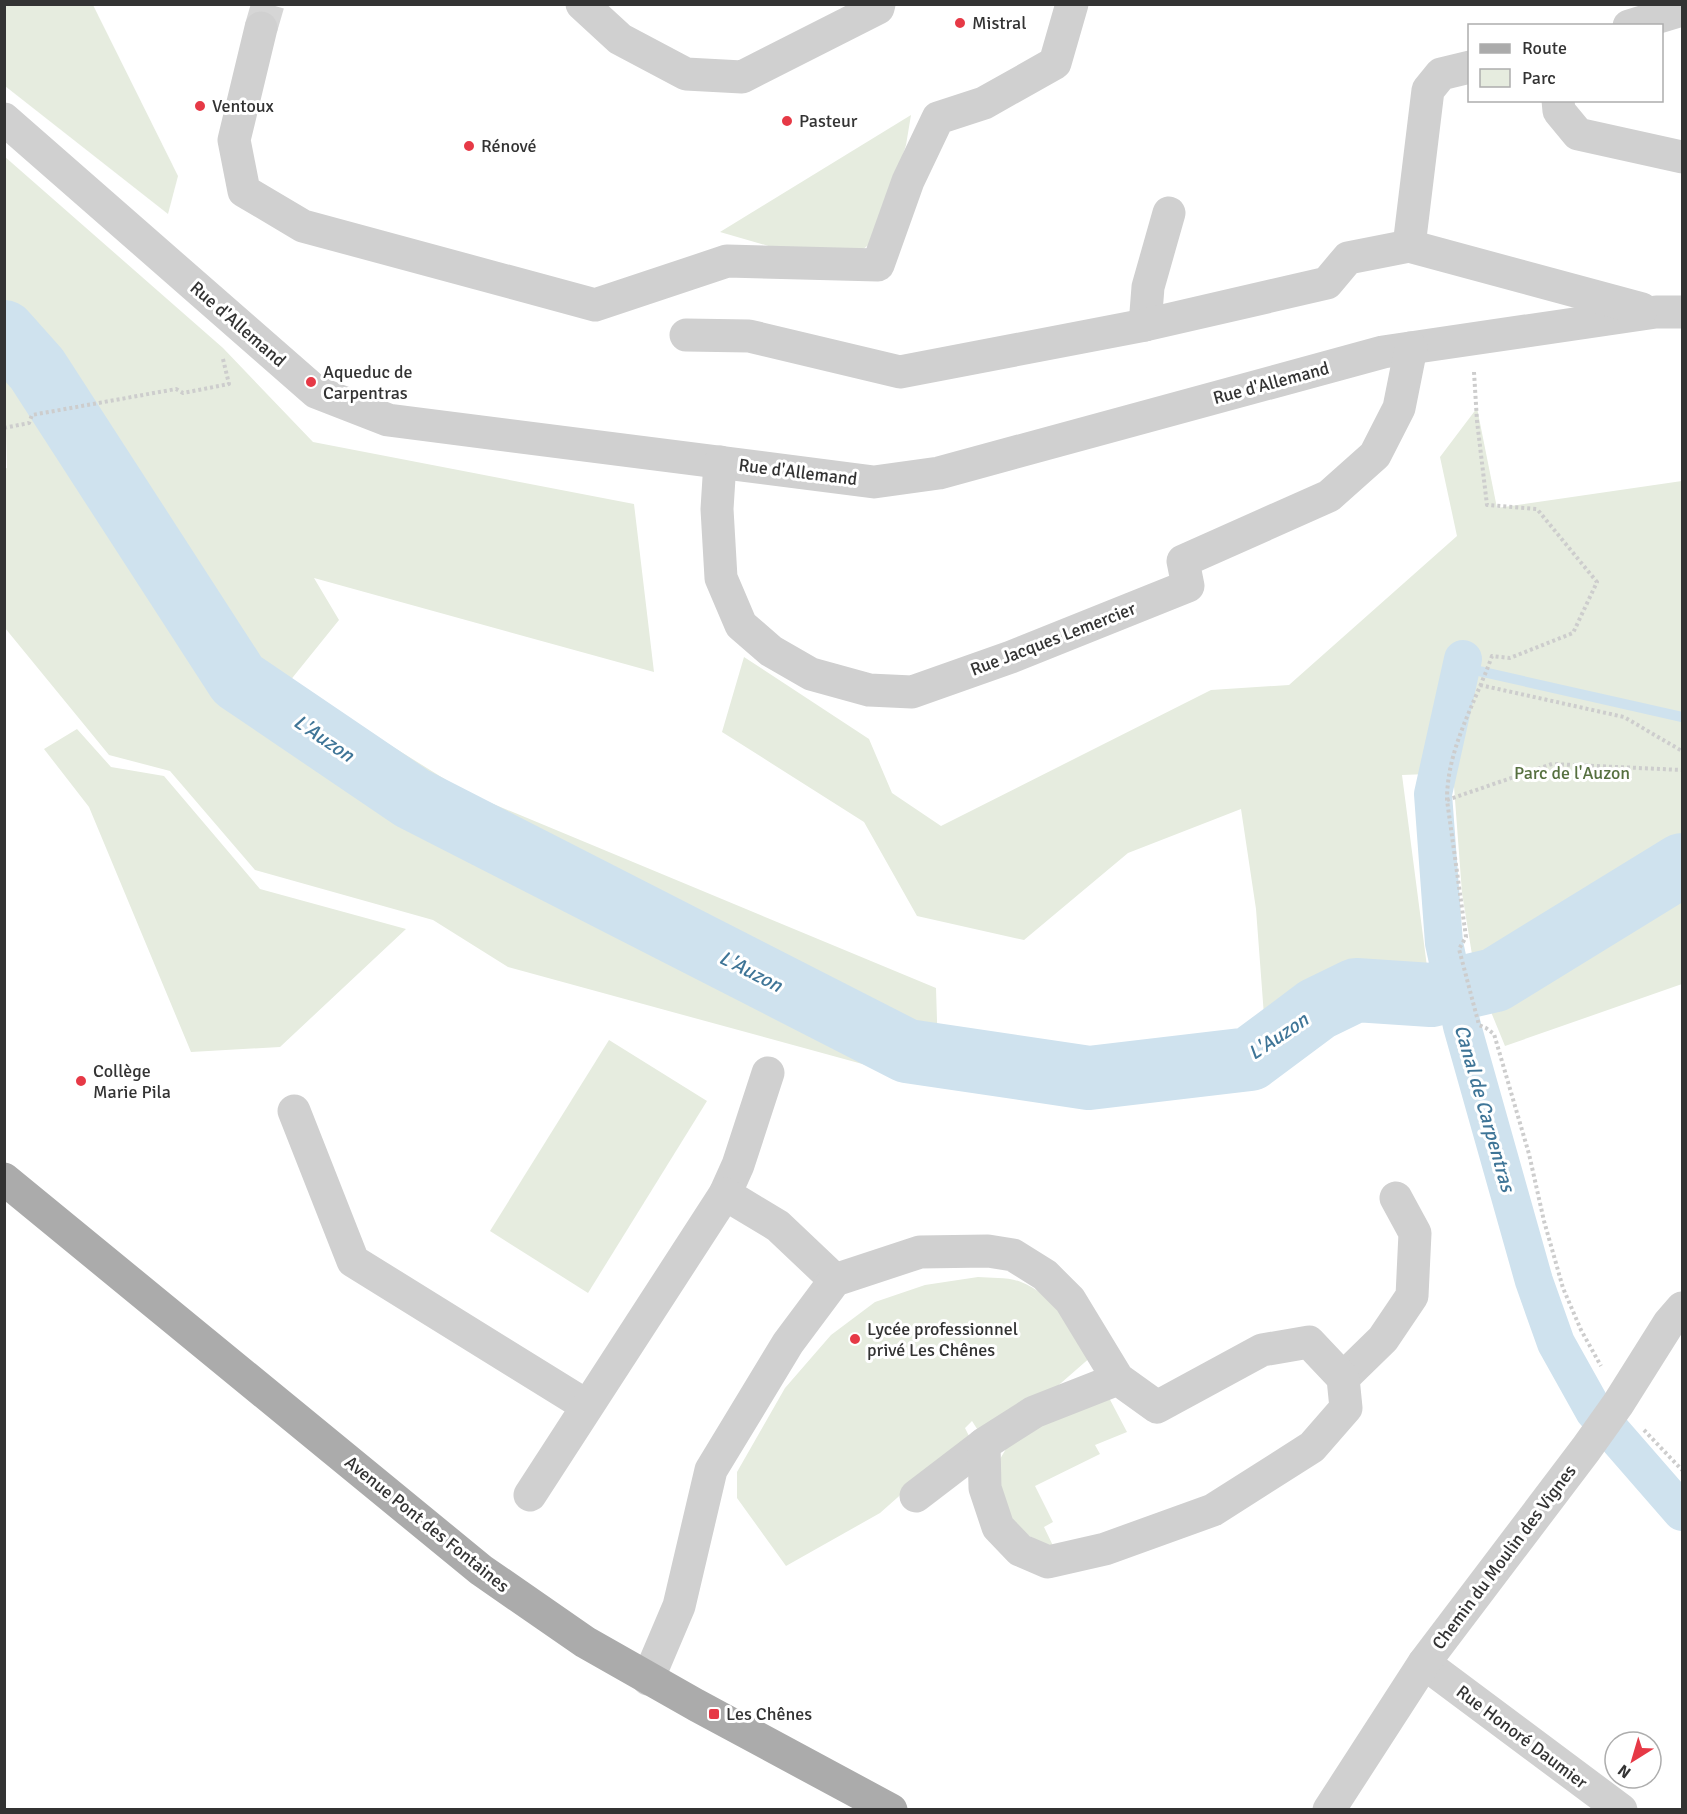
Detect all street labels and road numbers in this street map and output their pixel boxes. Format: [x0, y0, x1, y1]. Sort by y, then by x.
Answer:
street label: Rue d'Allemand [186, 277, 290, 371]
street label: Rue d'Allemand [1211, 357, 1331, 409]
street label: Rue d'Allemand [737, 454, 859, 490]
street label: Rue Jacques Lemercier [967, 597, 1139, 681]
street label: Avenue Pont des Fontaines [340, 1451, 514, 1597]
street label: Chemin du Moulin des Vignes [1427, 1460, 1581, 1654]
street label: Rue Honoré Daumier [1452, 1681, 1592, 1794]

